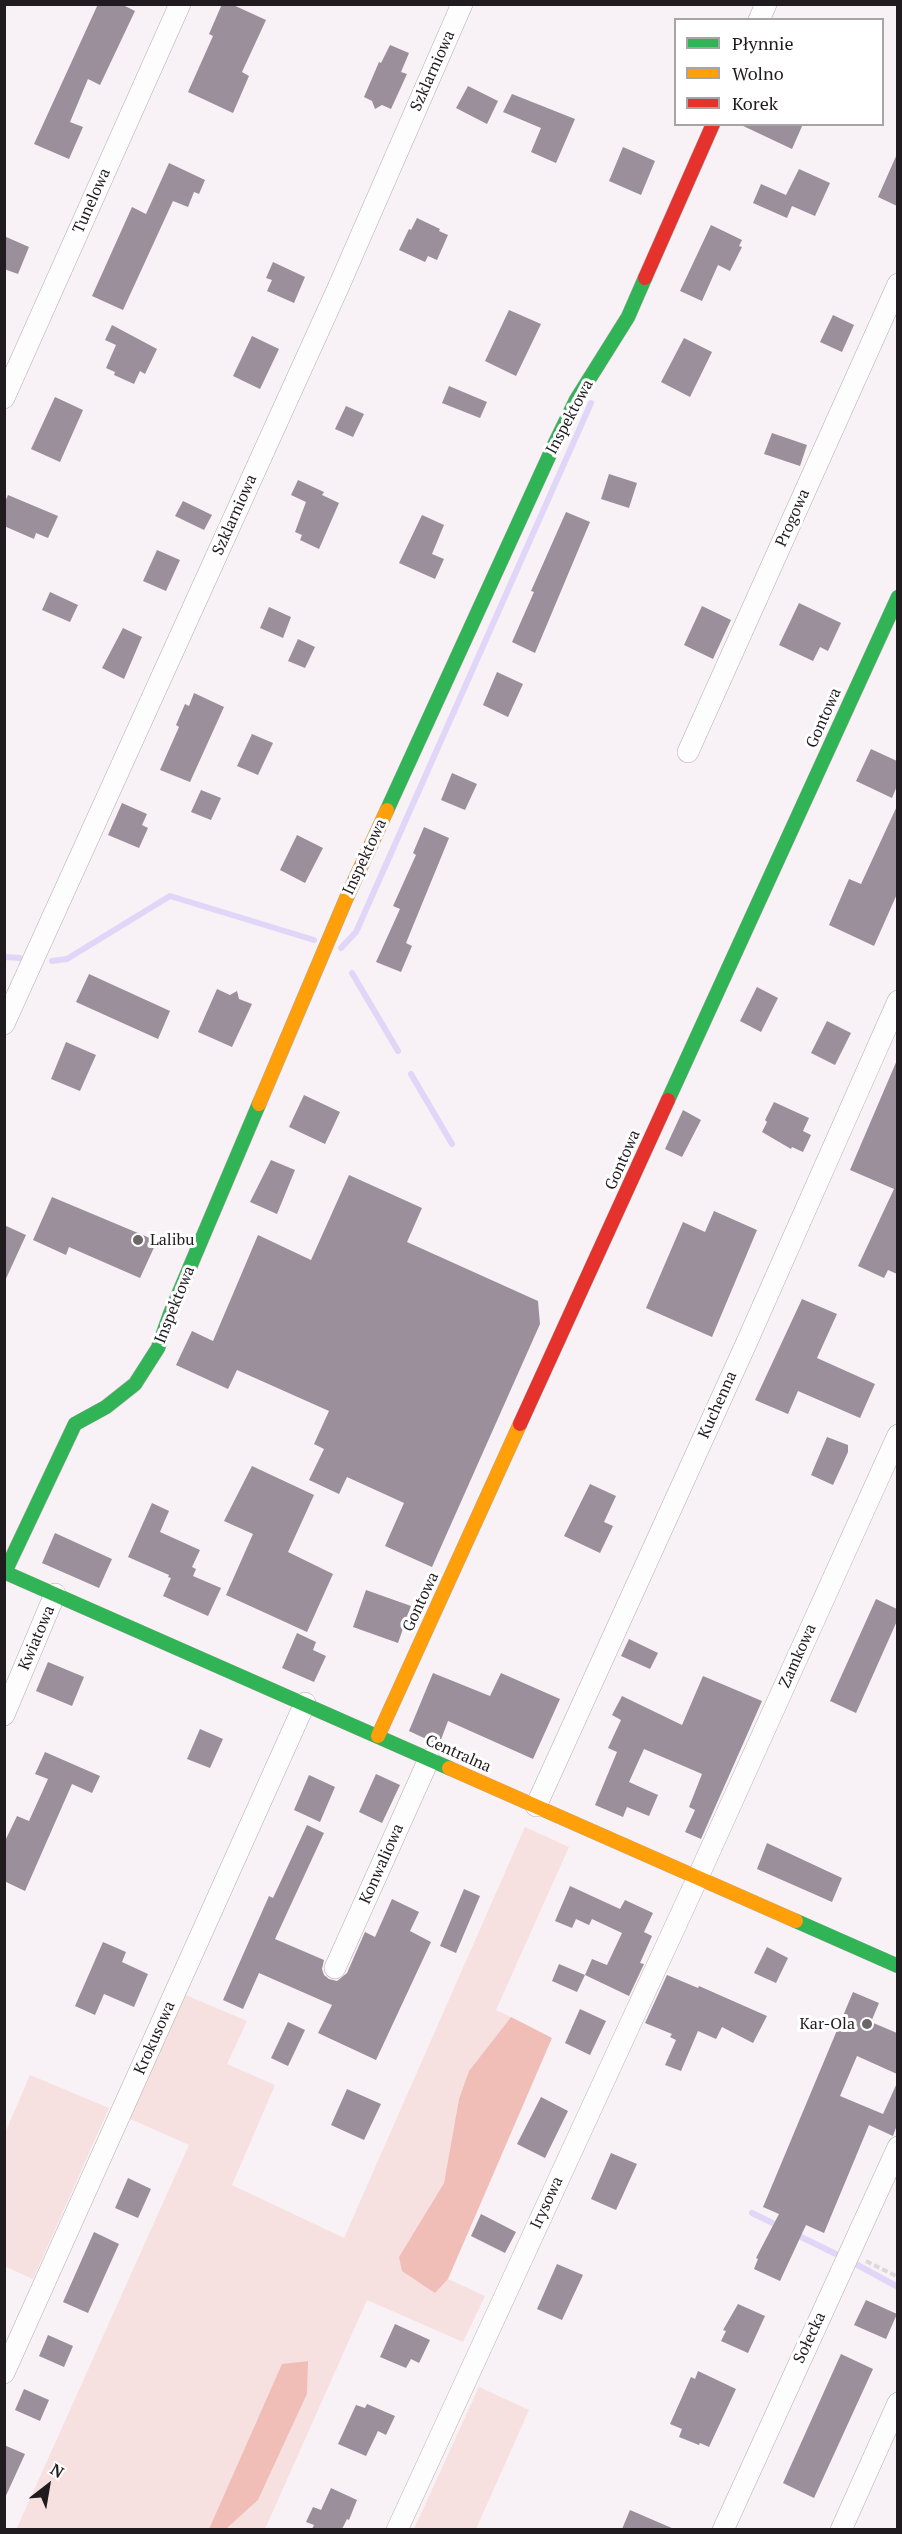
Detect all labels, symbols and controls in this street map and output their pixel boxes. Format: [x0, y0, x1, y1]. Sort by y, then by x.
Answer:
legend [674, 18, 884, 126]
street label: Szklarniowa [407, 28, 459, 114]
text: Płynnie [732, 31, 794, 55]
text: Wolno [732, 61, 784, 85]
text: Korek [732, 91, 778, 115]
street label: Tunelowa [69, 165, 115, 237]
street label: Inspektowa [542, 376, 598, 458]
street label: Szklarniowa [209, 472, 261, 558]
street label: Progowa [772, 486, 814, 550]
street label: Gontowa [802, 685, 846, 751]
street label: Inspektowa [339, 816, 391, 898]
street label: Gontowa [601, 1127, 645, 1193]
place label: Lalibu [150, 1230, 194, 1250]
marker: Lalibu [131, 1233, 145, 1247]
street label: Inspektowa [151, 1264, 199, 1346]
street label: Kuchenna [695, 1368, 741, 1442]
street label: Gontowa [399, 1569, 443, 1635]
street label: Kwiatowa [15, 1603, 59, 1673]
street label: Zamkowa [775, 1621, 821, 1691]
street label: Centralna [422, 1731, 494, 1777]
street label: Konwaliowa [356, 1821, 408, 1907]
street label: Krokusowa [130, 1998, 180, 2078]
place label: Kar-Ola [800, 2014, 855, 2034]
marker: Kar-Ola [860, 2017, 874, 2031]
street label: Irysowa [527, 2174, 567, 2232]
street label: Sołecka [790, 2309, 830, 2367]
north arrow [18, 2456, 78, 2516]
text: N [46, 2458, 68, 2483]

